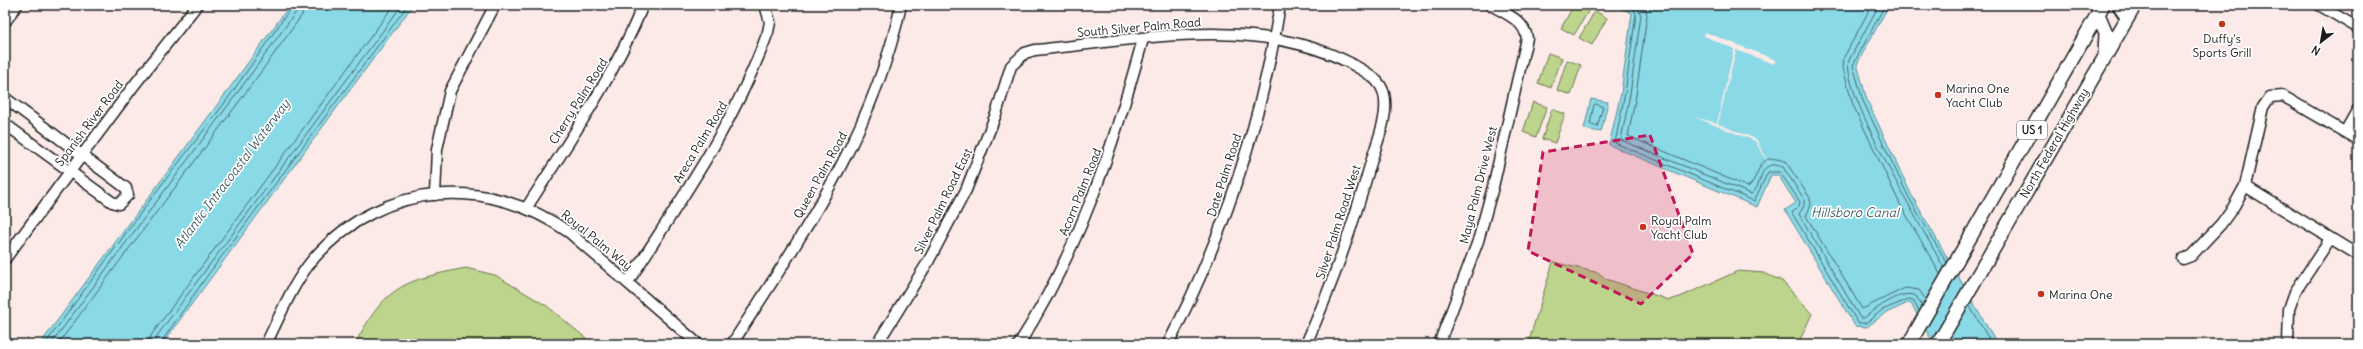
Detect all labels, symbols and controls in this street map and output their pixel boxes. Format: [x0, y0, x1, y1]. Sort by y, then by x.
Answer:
street label: South Silver Palm Road [1076, 14, 1202, 40]
marker: Duffy's Sports Grill [2217, 19, 2227, 29]
north arrow [2301, 22, 2341, 62]
place label: Duffy's Sports Grill [2192, 31, 2252, 60]
text: N [2309, 43, 2323, 59]
street label: Cherry Palm Road [545, 55, 611, 147]
street label: Spanish River Road [52, 77, 126, 169]
place label: Marina One Yacht Club [1946, 81, 2009, 110]
street label: North Federal Highway [2016, 85, 2092, 201]
marker: Marina One Yacht Club [1933, 90, 1943, 100]
water label: Atlantic Intracoastal Waterway [170, 95, 295, 252]
street label: Areca Palm Road [670, 99, 730, 185]
road number: US 1 [2017, 121, 2047, 139]
street label: Maya Palm Drive West [1456, 125, 1500, 245]
street label: Queen Palm Road [790, 129, 850, 221]
street label: Date Palm Road [1203, 132, 1245, 218]
street label: Silver Palm Road East [911, 146, 975, 256]
street label: Acorn Palm Road [1056, 146, 1104, 238]
street label: Silver Palm Road West [1312, 163, 1364, 281]
water label: Hillsboro Canal [1811, 204, 1901, 221]
street label: Royal Palm Way [558, 207, 636, 273]
place label: Royal Palm Yacht Club [1651, 213, 1712, 242]
marker: Royal Palm Yacht Club [1638, 222, 1648, 232]
place label: Marina One [2049, 287, 2112, 302]
marker: Marina One [2036, 289, 2046, 299]

